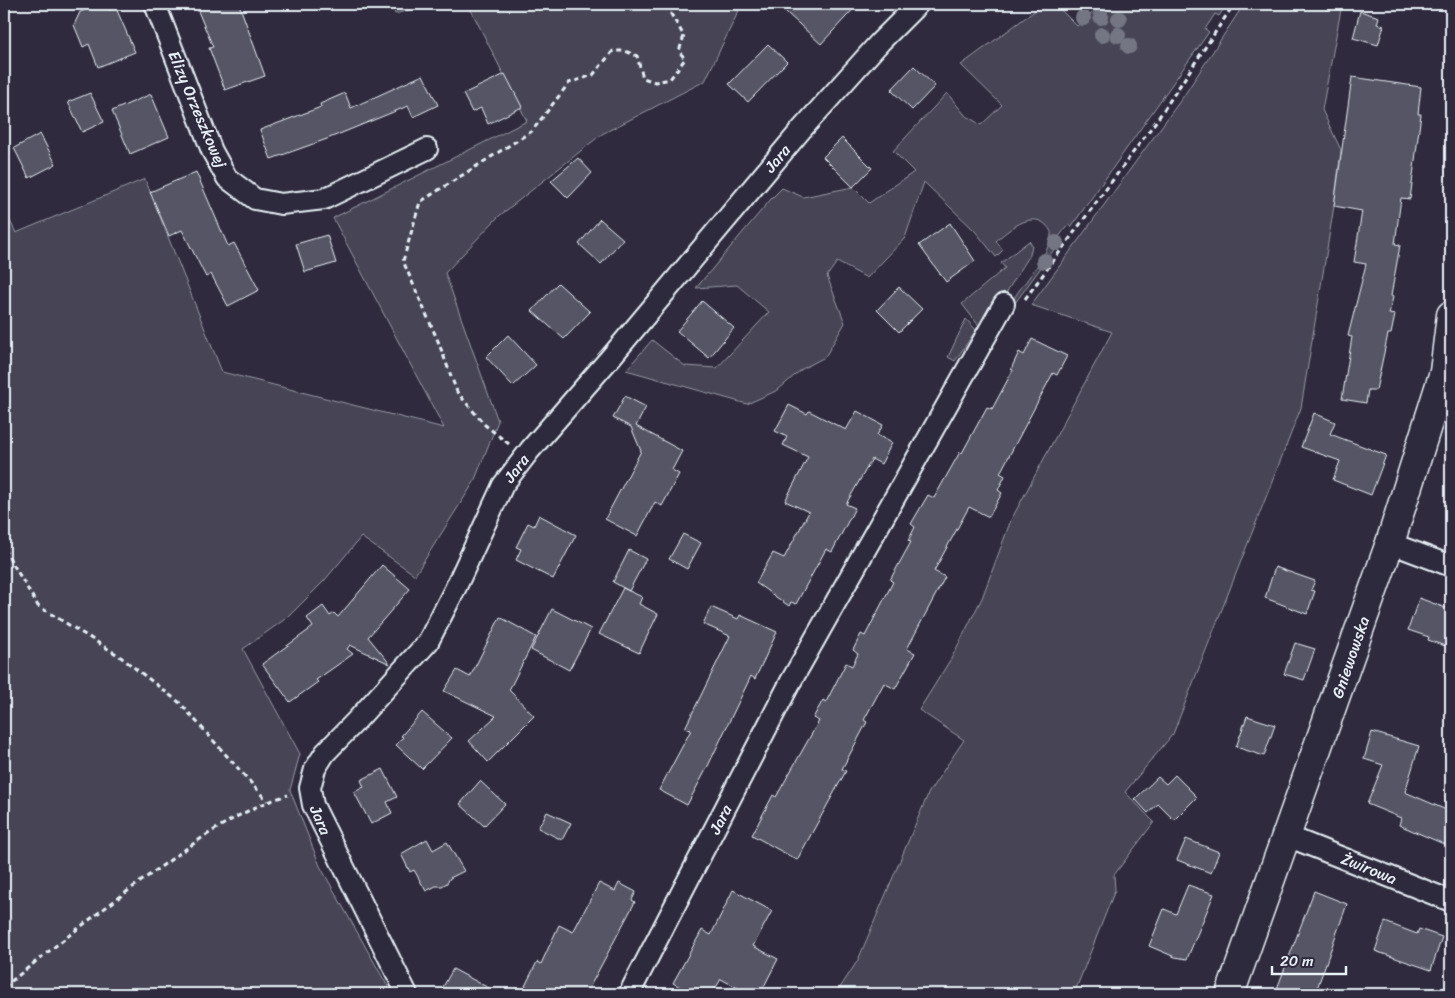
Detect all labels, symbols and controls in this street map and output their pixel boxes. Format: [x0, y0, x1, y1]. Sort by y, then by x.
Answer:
street label: Elizy Orzeszkowej [160, 46, 236, 173]
street label: Jara [756, 137, 799, 180]
street label: Jara [495, 447, 538, 490]
street label: Gniewowska [1323, 612, 1378, 702]
street label: Jara [700, 798, 741, 840]
street label: Jara [301, 800, 340, 841]
street label: Żwirowa [1337, 844, 1401, 893]
scale bar [1272, 943, 1346, 975]
text: 20 m [1280, 948, 1314, 974]

